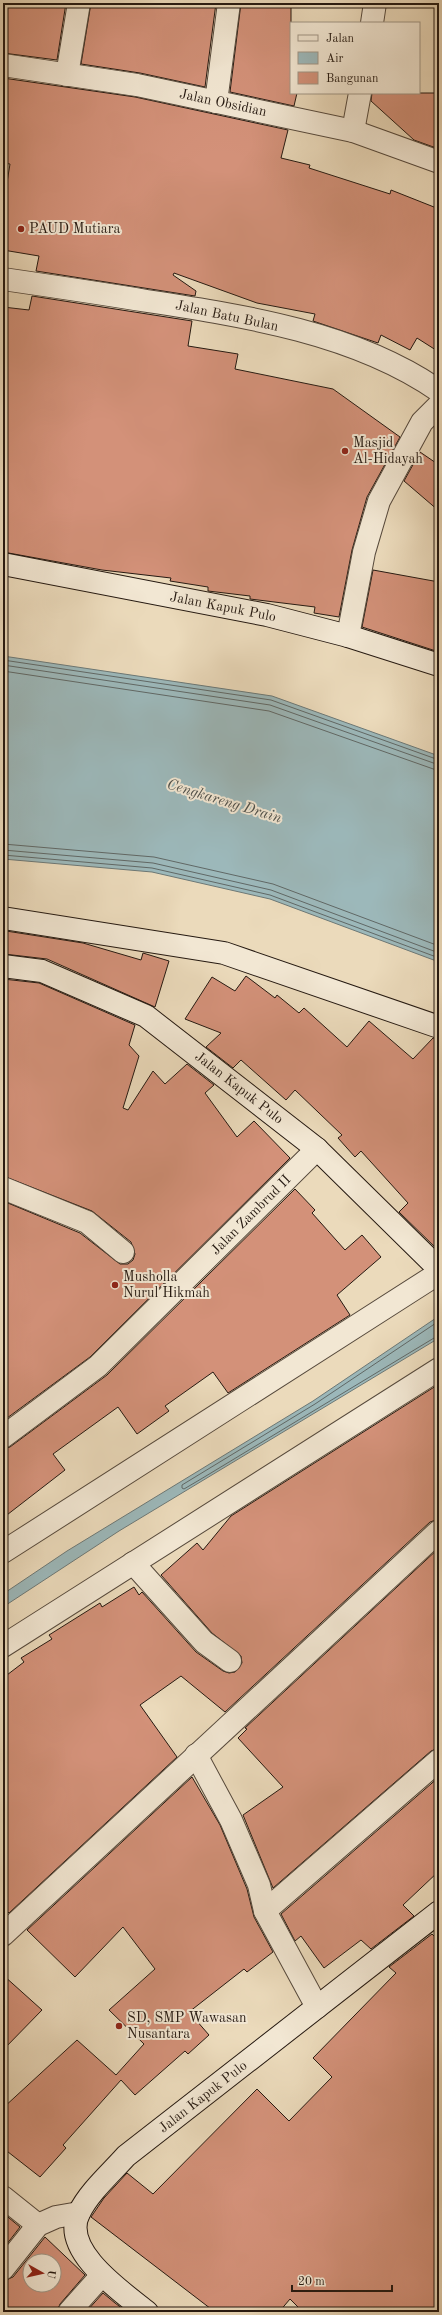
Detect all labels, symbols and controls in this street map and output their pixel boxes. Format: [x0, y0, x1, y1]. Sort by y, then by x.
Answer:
legend [290, 22, 420, 94]
text: Jalan [326, 33, 355, 45]
text: Air [326, 53, 343, 65]
text: Bangunan [326, 73, 379, 85]
street label: Jalan Obsidian [178, 87, 268, 119]
place label: PAUD Mutiara [29, 222, 120, 236]
marker: PAUD Mutiara [16, 224, 26, 234]
street label: Jalan Batu Bulan [174, 298, 280, 334]
place label: Masjid Al-Hidayah [353, 436, 423, 466]
marker: Masjid Al-Hidayah [340, 446, 350, 456]
street label: Jalan Kapuk Pulo [169, 590, 277, 624]
water label: Cengkareng Drain [165, 777, 284, 827]
street label: Jalan Kapuk Pulo [192, 1049, 286, 1127]
street label: Jalan Zambrud II [208, 1172, 294, 1258]
place label: Musholla Nurul Hikmah [123, 1270, 210, 1300]
marker: Musholla Nurul Hikmah [110, 1280, 120, 1290]
place label: SD, SMP Wawasan Nusantara [127, 2011, 247, 2041]
marker: SD, SMP Wawasan Nusantara [114, 2021, 124, 2031]
street label: Jalan Kapuk Pulo [156, 2058, 250, 2136]
north arrow [22, 2253, 62, 2293]
scale bar [292, 2267, 392, 2293]
text: U [44, 2269, 56, 2280]
text: 20 m [298, 2276, 325, 2288]

